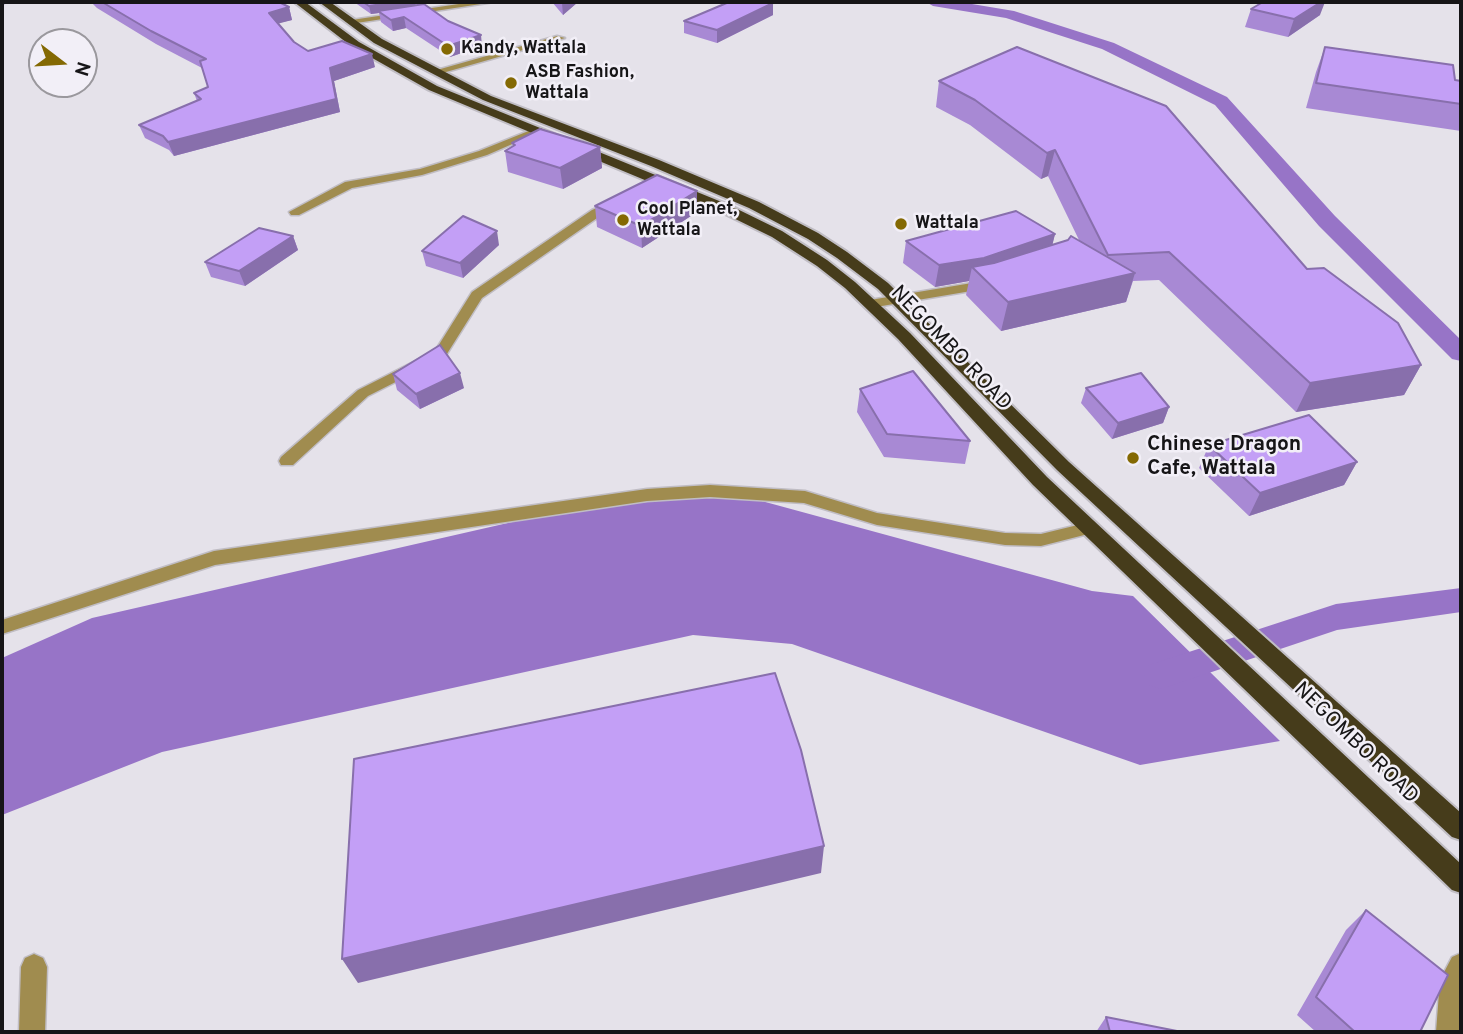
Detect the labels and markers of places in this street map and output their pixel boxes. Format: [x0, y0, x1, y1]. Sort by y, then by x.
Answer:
place label: Kandy, Wattala [461, 38, 586, 60]
marker: Kandy, Wattala [439, 41, 455, 57]
place label: ASB Fashion, Wattala [525, 62, 634, 104]
marker: ASB Fashion, Wattala [503, 75, 519, 91]
place label: Cool Planet, Wattala [637, 199, 737, 242]
marker: Cool Planet, Wattala [615, 212, 631, 228]
place label: Wattala [915, 213, 979, 235]
marker: Wattala [893, 216, 909, 232]
place label: Chinese Dragon Cafe, Wattala [1147, 433, 1301, 483]
marker: Chinese Dragon Cafe, Wattala [1125, 450, 1141, 466]

